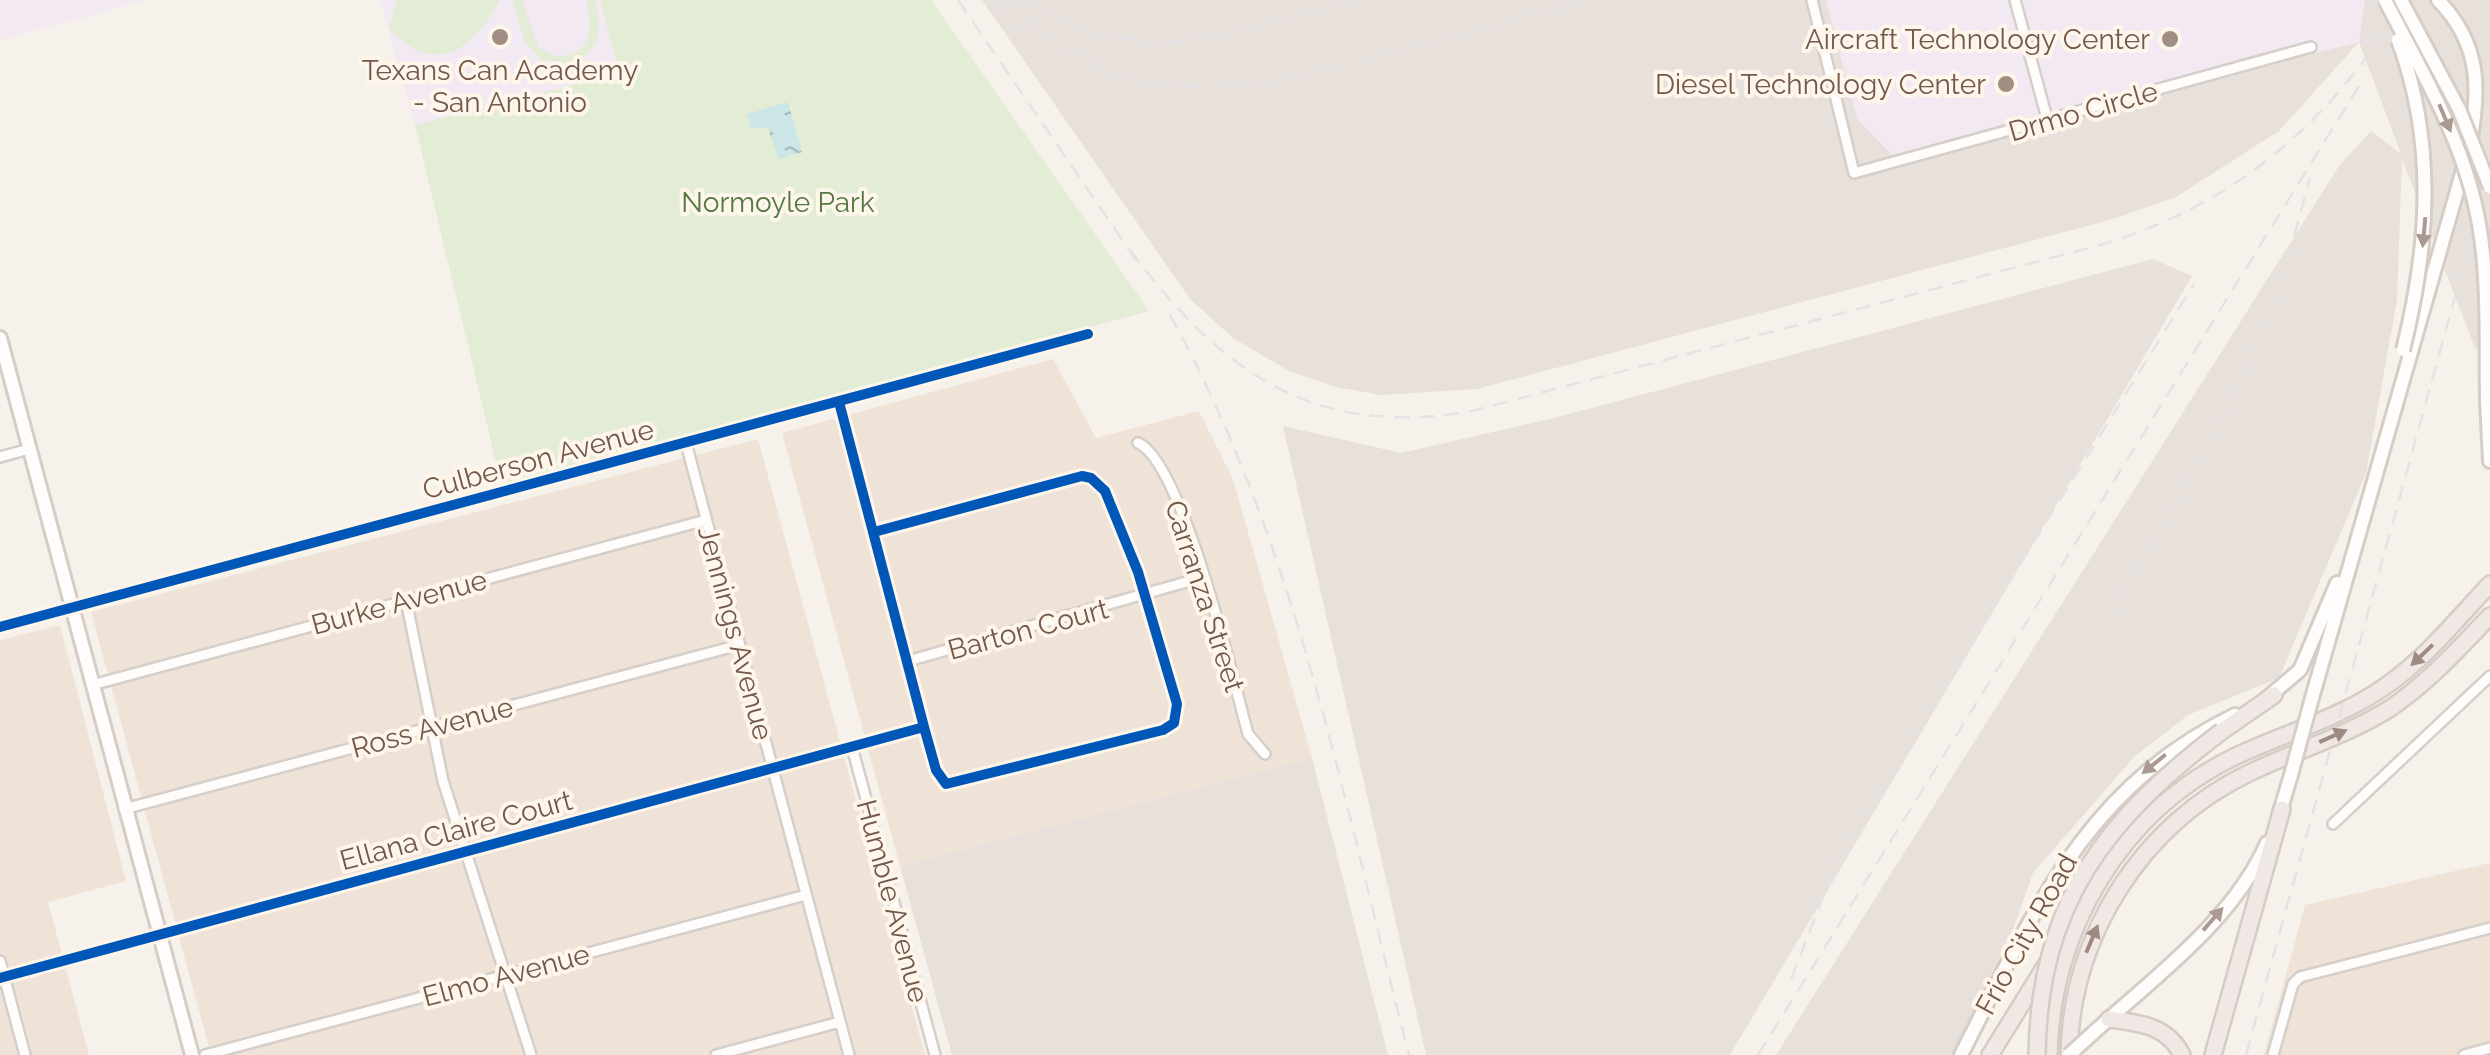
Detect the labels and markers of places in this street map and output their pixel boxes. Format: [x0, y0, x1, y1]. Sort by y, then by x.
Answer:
place label: Aircraft Technology Center [1805, 23, 2150, 56]
marker: Texans Can Academy - San Antonio [489, 26, 511, 48]
marker: Aircraft Technology Center [2159, 28, 2181, 50]
place label: Texans Can Academy - San Antonio [362, 54, 638, 119]
place label: Diesel Technology Center [1655, 68, 1986, 101]
marker: Diesel Technology Center [1995, 73, 2017, 95]

